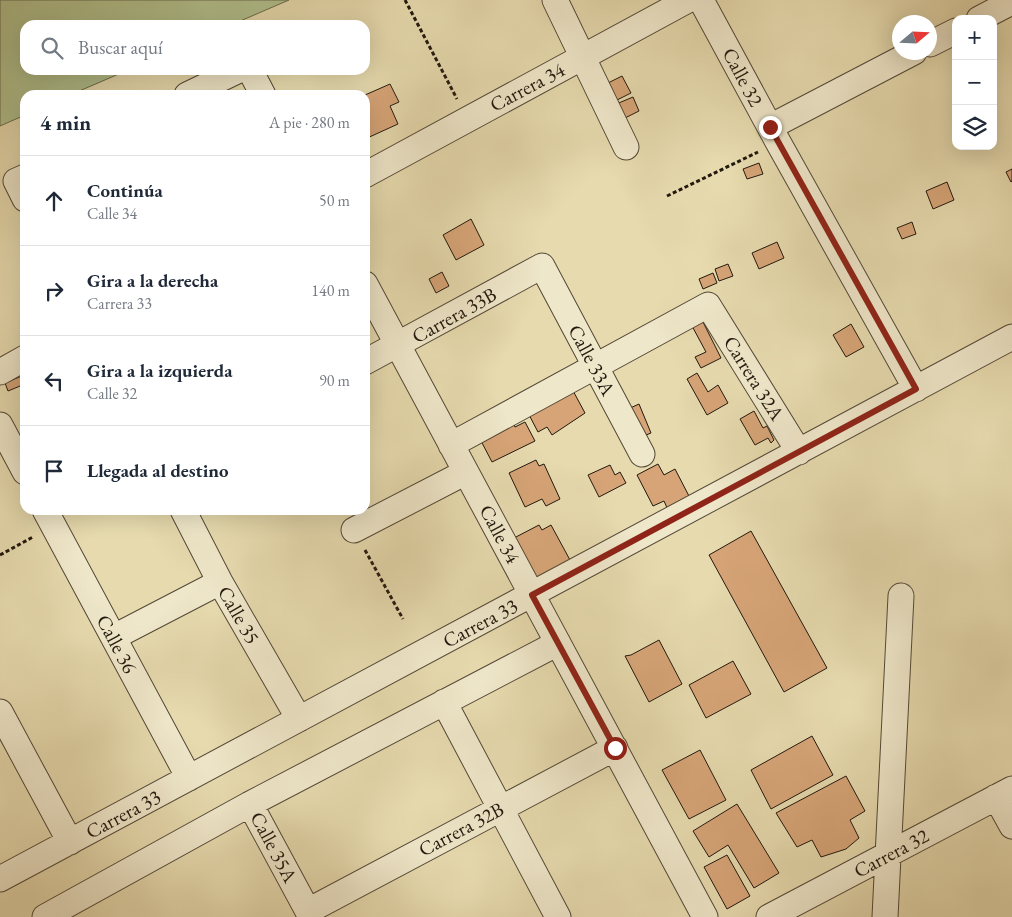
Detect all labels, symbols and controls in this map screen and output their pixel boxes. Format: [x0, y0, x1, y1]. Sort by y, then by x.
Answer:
north arrow [892, 15, 937, 60]
map controls [952, 15, 997, 150]
button: + [952, 15, 997, 60]
search box [20, 20, 370, 75]
icon: search [38, 34, 66, 62]
text: Buscar aquí [78, 35, 163, 60]
street label: Calle 32 [717, 43, 769, 111]
street label: Carrera 34 [485, 56, 569, 118]
button: − [952, 60, 997, 105]
button: layers [952, 105, 997, 150]
text: 4 min [40, 109, 91, 136]
text: A pie · 280 m [269, 112, 350, 133]
route end [759, 116, 782, 139]
text: Continúa [87, 178, 163, 203]
icon: ahead [40, 187, 68, 215]
text: 50 m [319, 190, 350, 211]
text: Calle 34 [87, 203, 137, 224]
text: Gira a la derecha [87, 268, 218, 293]
icon: right [40, 277, 68, 305]
text: 140 m [311, 280, 350, 301]
street label: Carrera 33B [407, 281, 501, 349]
text: Carrera 33 [87, 293, 152, 314]
street label: Calle 33A [563, 320, 622, 400]
street label: Carrera 32A [718, 331, 790, 425]
text: Gira a la izquierda [87, 358, 233, 383]
icon: left [40, 367, 68, 395]
text: 90 m [319, 370, 350, 391]
text: Calle 32 [87, 383, 137, 404]
icon: arrive [40, 457, 68, 485]
text: Llegada al destino [87, 458, 229, 483]
street label: Calle 34 [474, 500, 526, 568]
street label: Calle 35 [212, 581, 266, 649]
street label: Carrera 33 [438, 592, 522, 654]
street label: Calle 36 [91, 610, 143, 678]
route start [604, 737, 627, 760]
street label: Carrera 33 [81, 783, 165, 845]
street label: Carrera 32B [414, 796, 508, 862]
street label: Calle 35A [245, 807, 304, 887]
street label: Carrera 32 [849, 822, 933, 884]

